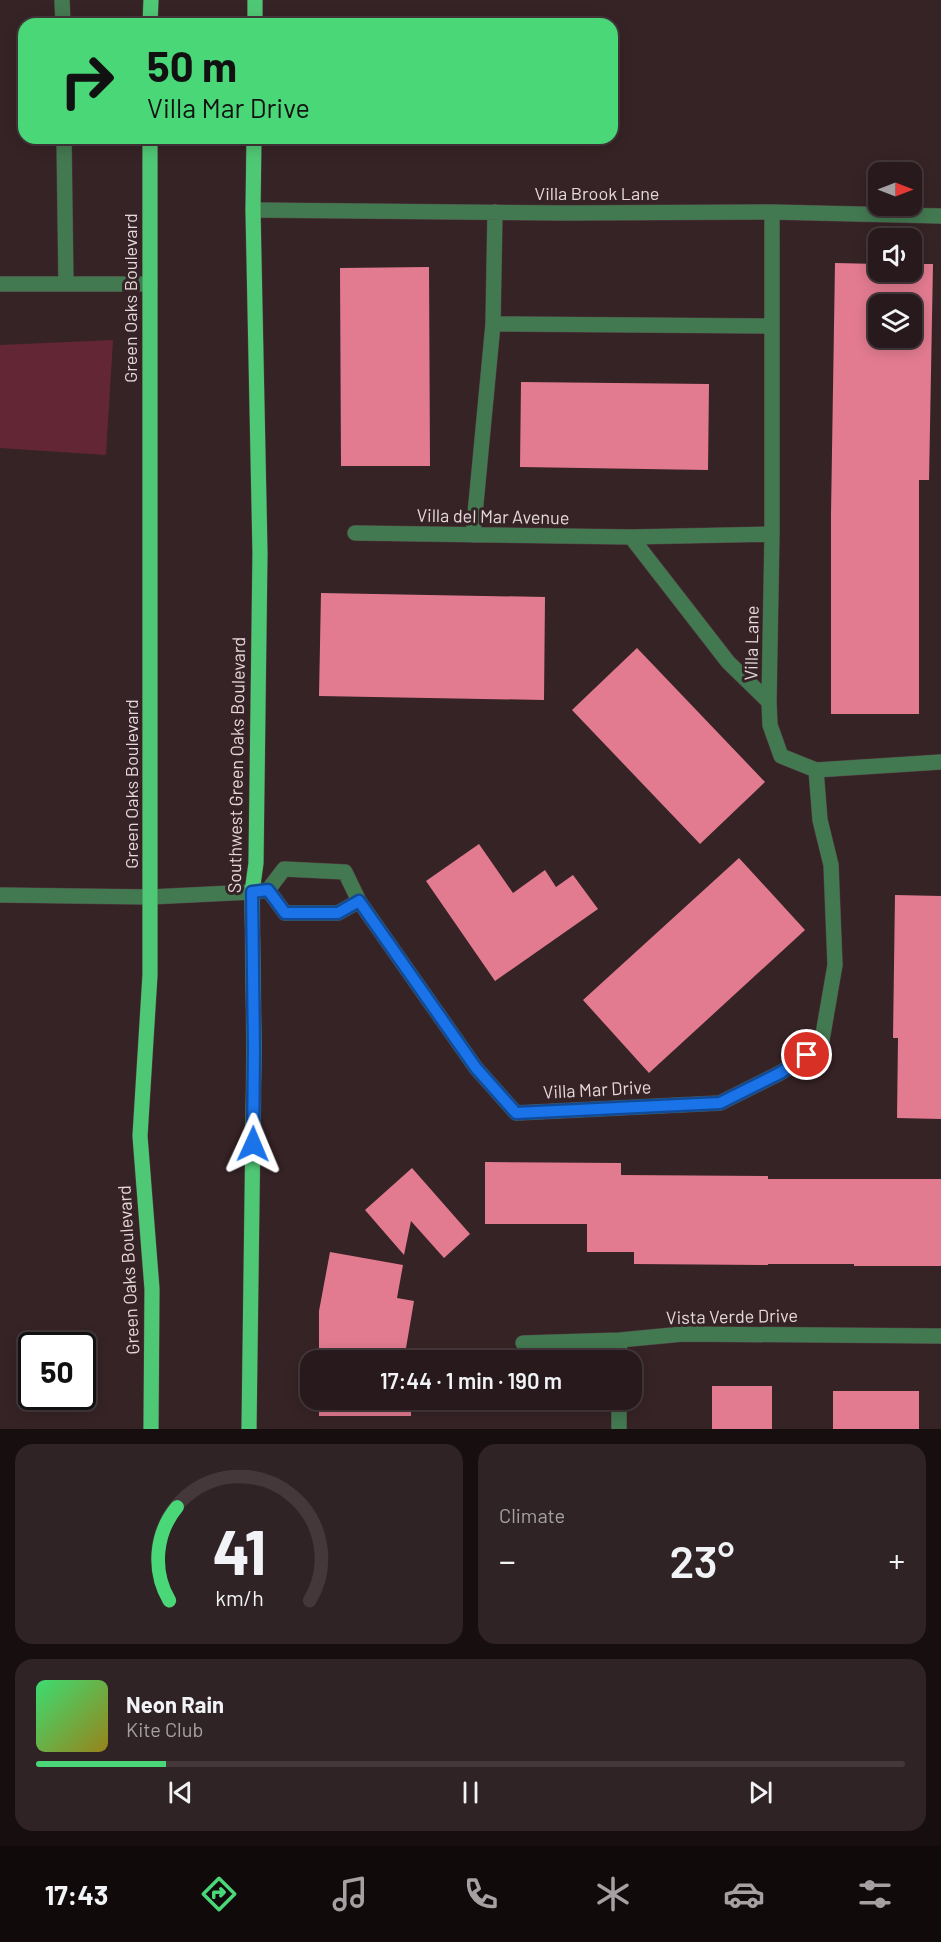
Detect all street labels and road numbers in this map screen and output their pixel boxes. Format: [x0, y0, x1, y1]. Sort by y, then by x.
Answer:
street label: Villa Brook Lane [535, 182, 659, 204]
street label: Green Oaks Boulevard [119, 213, 141, 383]
street label: Villa del Mar Avenue [416, 504, 570, 528]
street label: Villa Lane [739, 605, 763, 681]
street label: Southwest Green Oaks Boulevard [223, 637, 249, 893]
street label: Green Oaks Boulevard [120, 699, 142, 869]
street label: Villa Mar Drive [542, 1075, 652, 1103]
street label: Green Oaks Boulevard [113, 1185, 143, 1355]
street label: Vista Verde Drive [666, 1304, 798, 1328]

